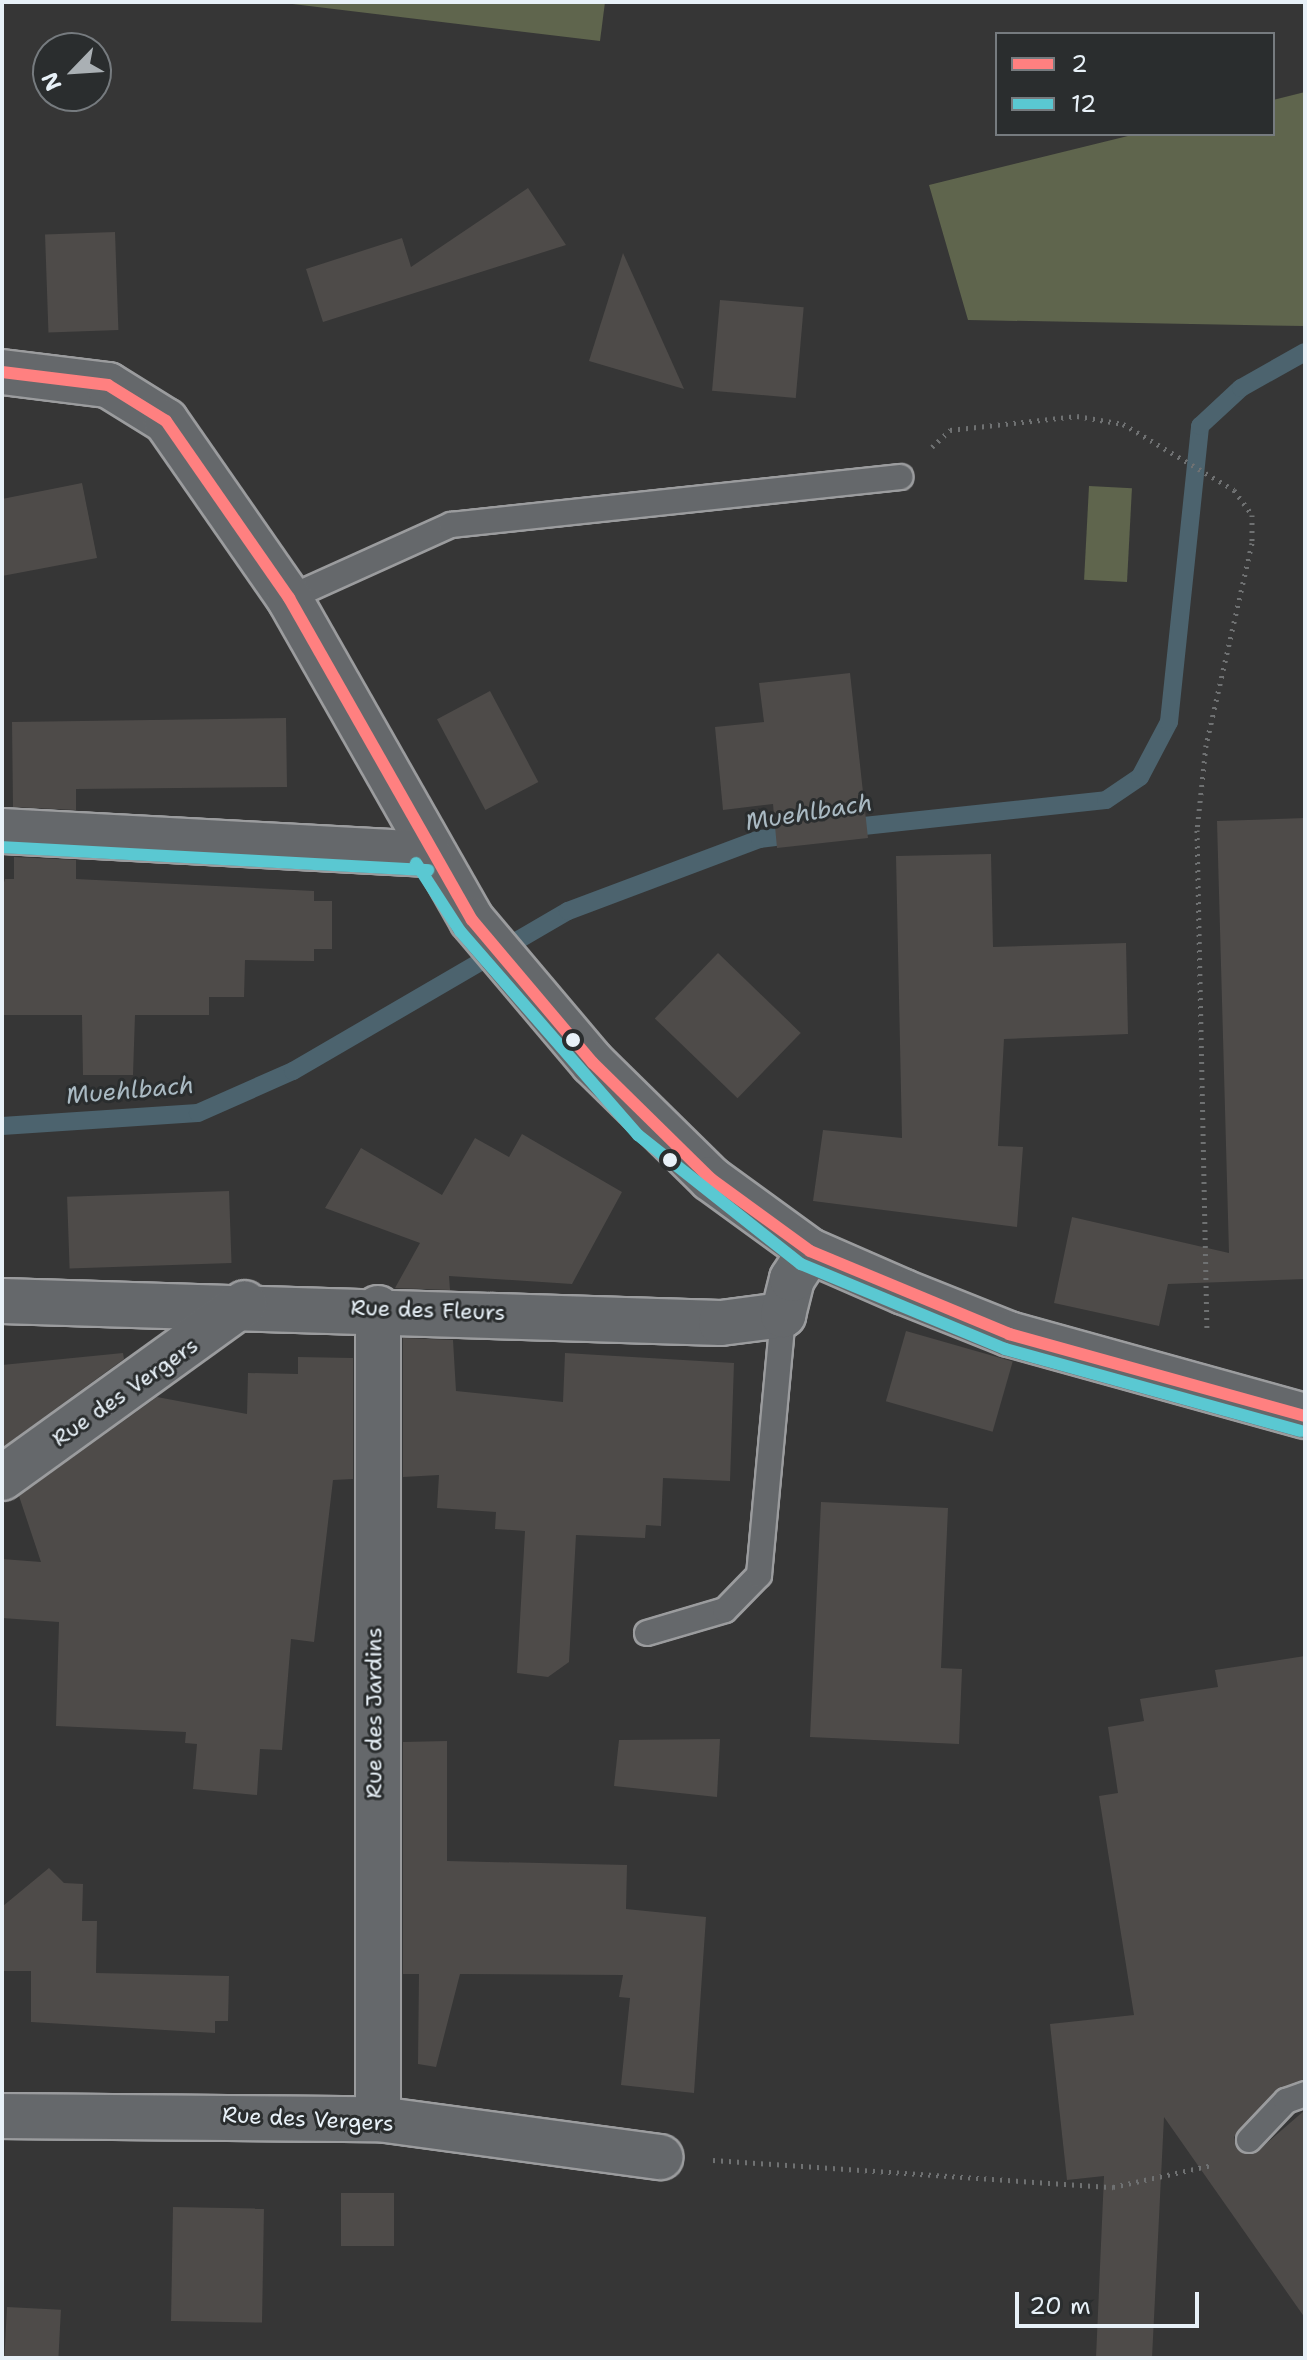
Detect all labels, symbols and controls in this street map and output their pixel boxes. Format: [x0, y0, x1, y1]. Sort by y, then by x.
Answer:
north arrow [32, 32, 112, 112]
legend [995, 32, 1275, 136]
text: 2 [1071, 48, 1088, 80]
text: N [35, 67, 68, 96]
text: 12 [1071, 88, 1097, 120]
water label: Muehlbach [743, 789, 875, 837]
unlabelled marker [565, 1032, 581, 1048]
water label: Muehlbach [65, 1071, 195, 1111]
unlabelled marker [662, 1152, 678, 1168]
street label: Rue des Fleurs [350, 1294, 506, 1326]
street label: Rue des Vergers [47, 1332, 203, 1452]
street label: Rue des Jardins [361, 1627, 387, 1799]
street label: Rue des Vergers [222, 2101, 394, 2137]
scale bar [1019, 2276, 1203, 2326]
text: 20 m [1029, 2290, 1091, 2322]

